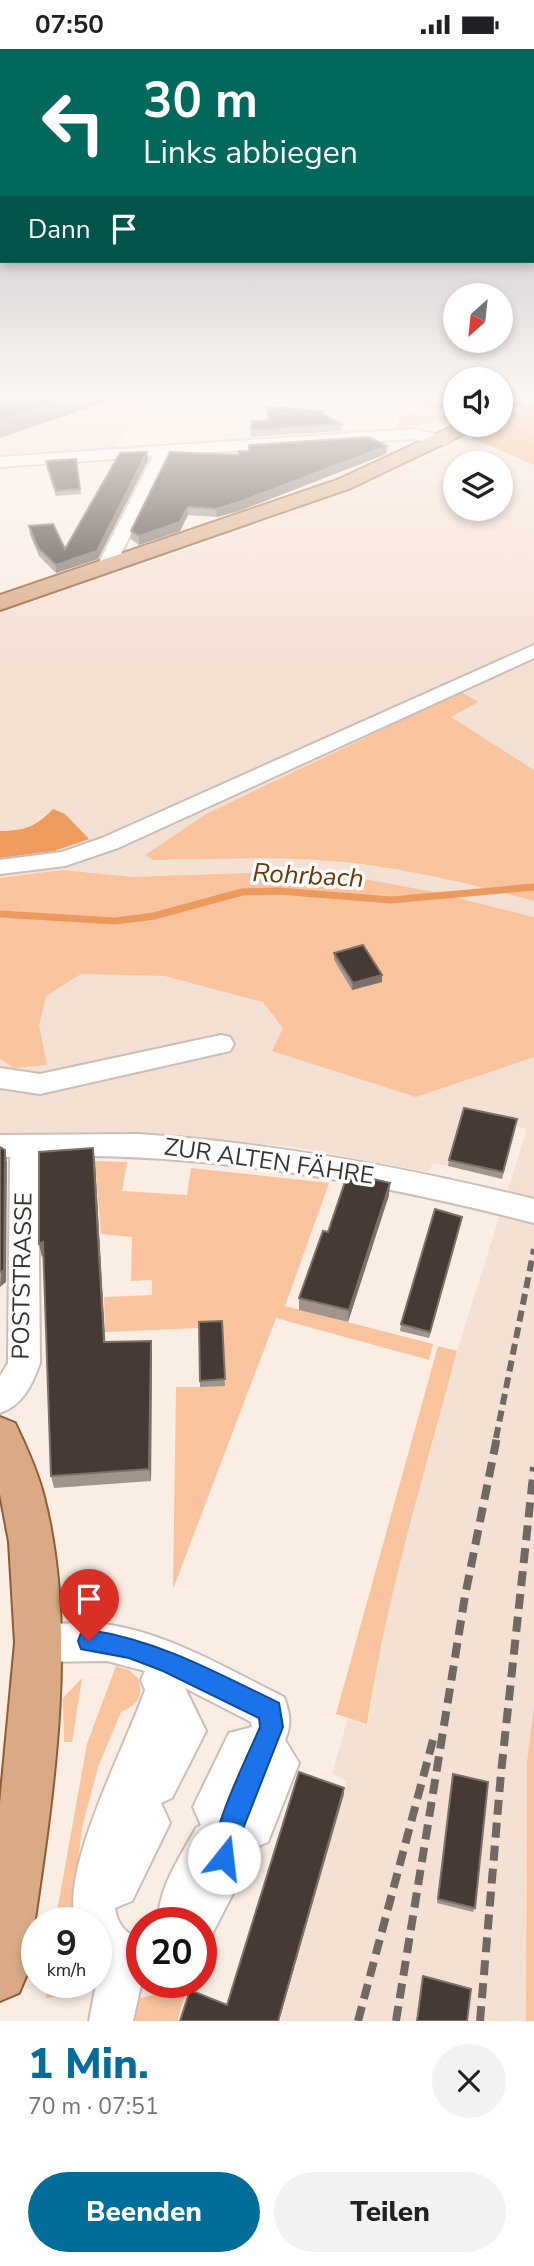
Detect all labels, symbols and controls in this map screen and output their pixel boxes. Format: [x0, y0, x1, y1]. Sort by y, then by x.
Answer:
text: 07:50 [35, 7, 104, 42]
text: 30 m [143, 67, 258, 134]
icon: left [28, 77, 119, 168]
text: Links abbiegen [143, 131, 358, 174]
icon: arrive [105, 210, 143, 248]
text: Dann [28, 212, 91, 247]
north arrow [443, 283, 513, 353]
map controls [443, 283, 513, 521]
button: sound [443, 367, 513, 437]
button: layers [443, 451, 513, 521]
water label: Rohrbach [251, 855, 365, 896]
street label: ZUR ALTEN FÄHRE [162, 1130, 376, 1192]
street label: POSTSTRASSE [5, 1192, 39, 1360]
pin [59, 1569, 119, 1641]
icon: arrive [70, 1580, 108, 1618]
position arrow [187, 1821, 261, 1895]
speed limit sign: 20 [126, 1907, 217, 1998]
text: 9 [56, 1920, 77, 1967]
text: km/h [47, 1958, 86, 1982]
text: 1 Min. [28, 2036, 149, 2093]
button: close [432, 2044, 506, 2118]
text: 70 m · 07:51 [28, 2091, 159, 2122]
button: Beenden [28, 2172, 260, 2252]
button: Teilen [274, 2172, 506, 2252]

